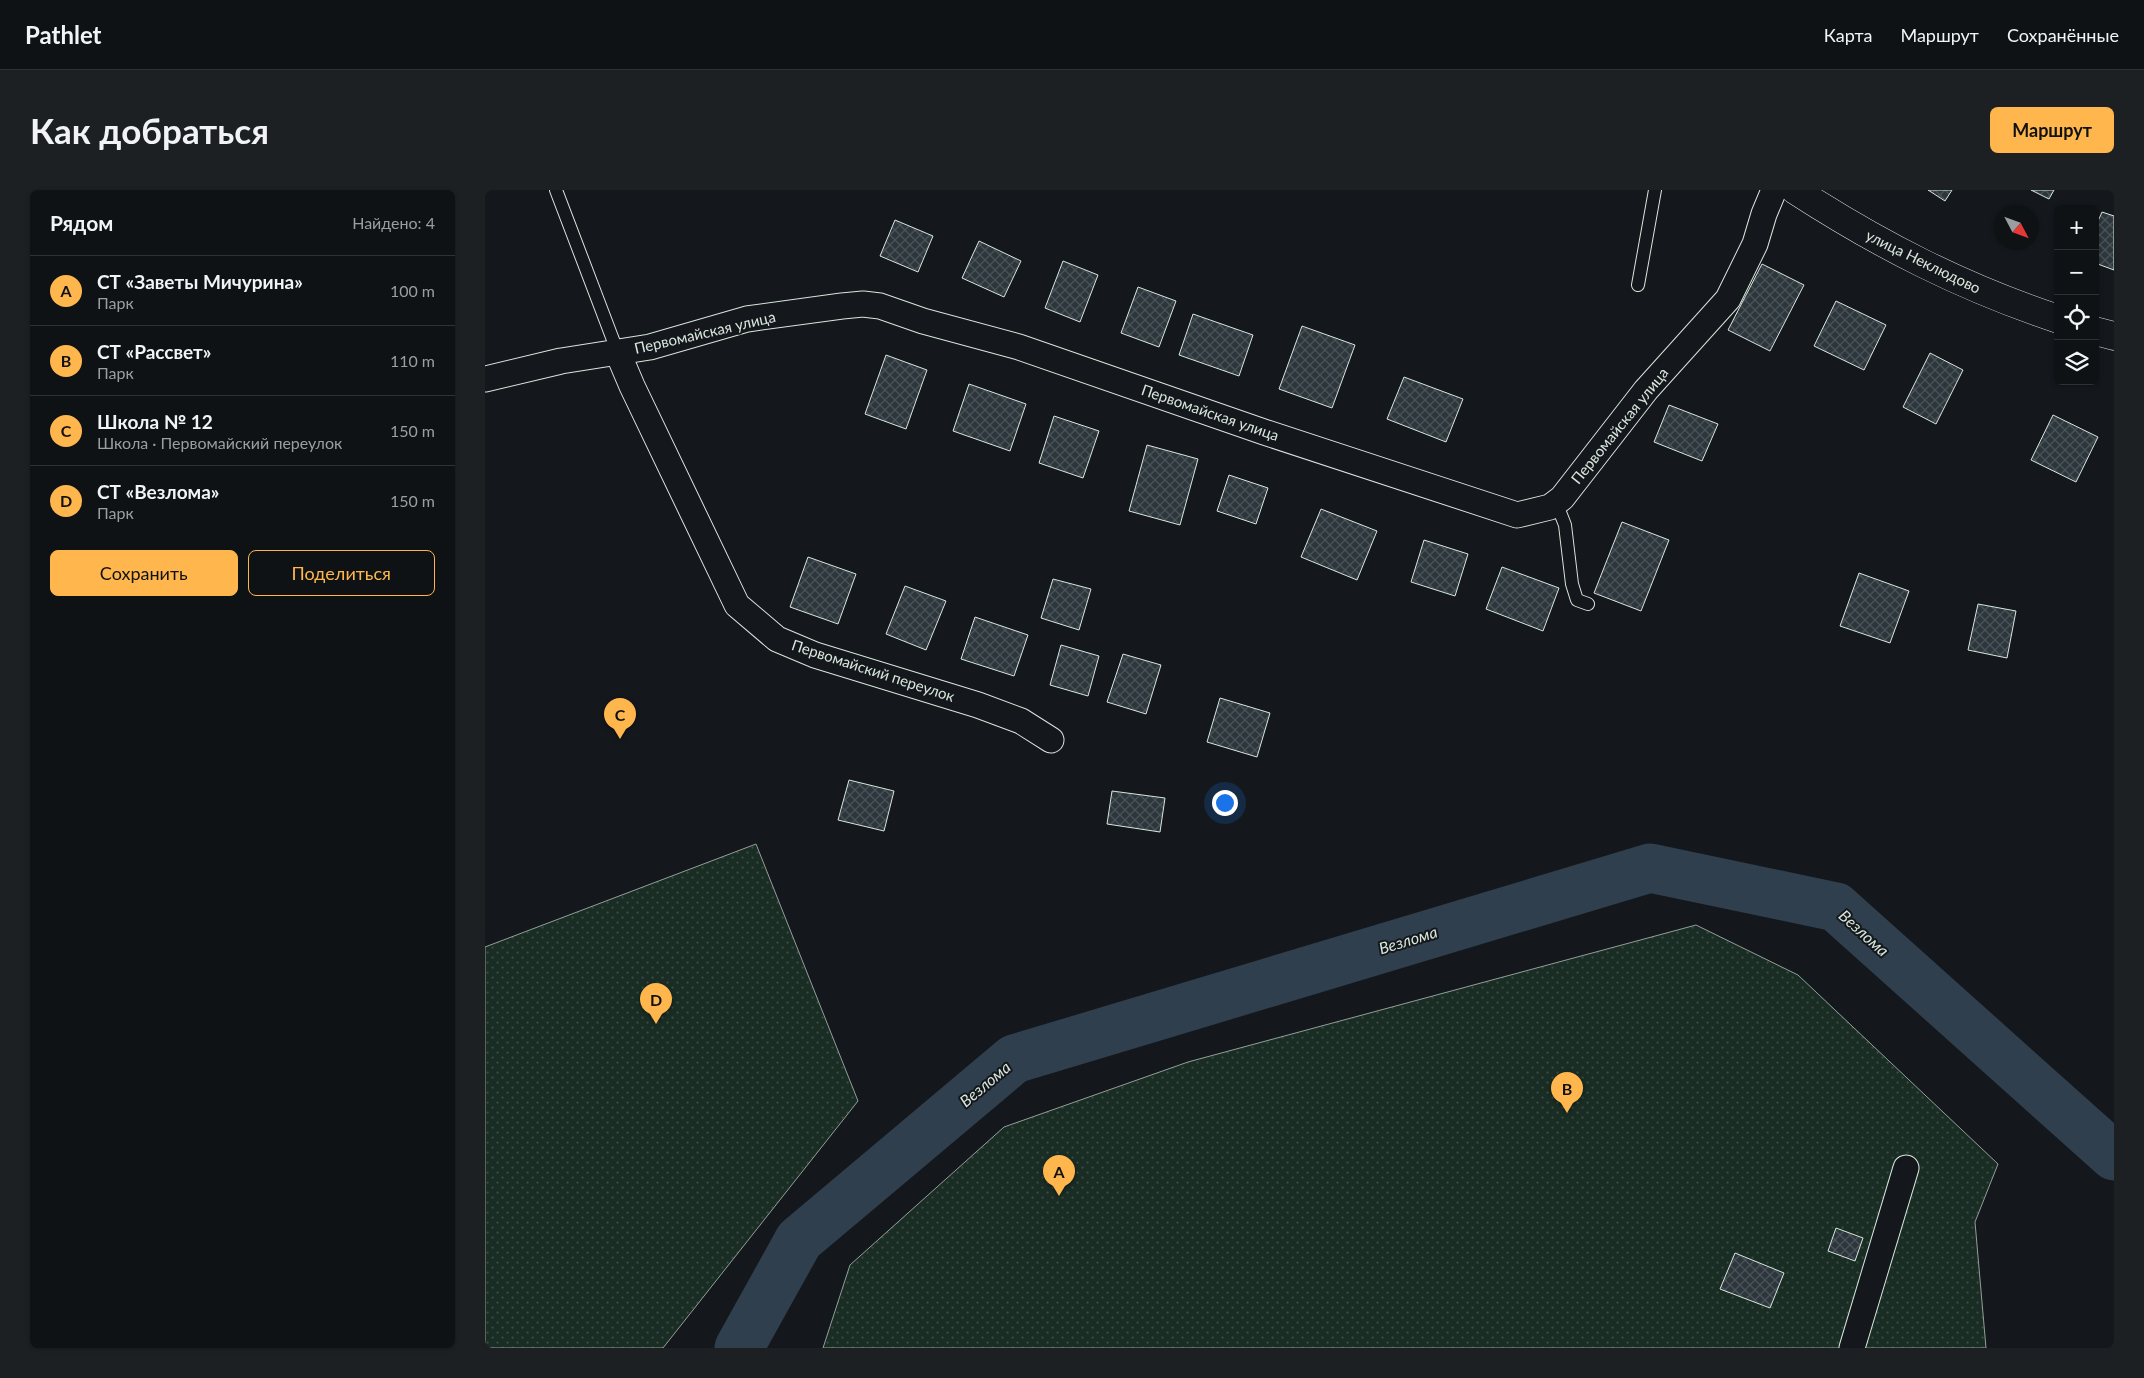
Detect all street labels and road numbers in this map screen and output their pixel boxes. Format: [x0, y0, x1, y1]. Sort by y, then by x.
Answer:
street label: улица Неклюдово [1863, 225, 1984, 297]
street label: Первомайская улица [632, 307, 777, 357]
street label: Первомайская улица [1567, 364, 1672, 487]
street label: Первомайская улица [1139, 380, 1281, 444]
street label: Первомайский переулок [790, 635, 957, 705]

